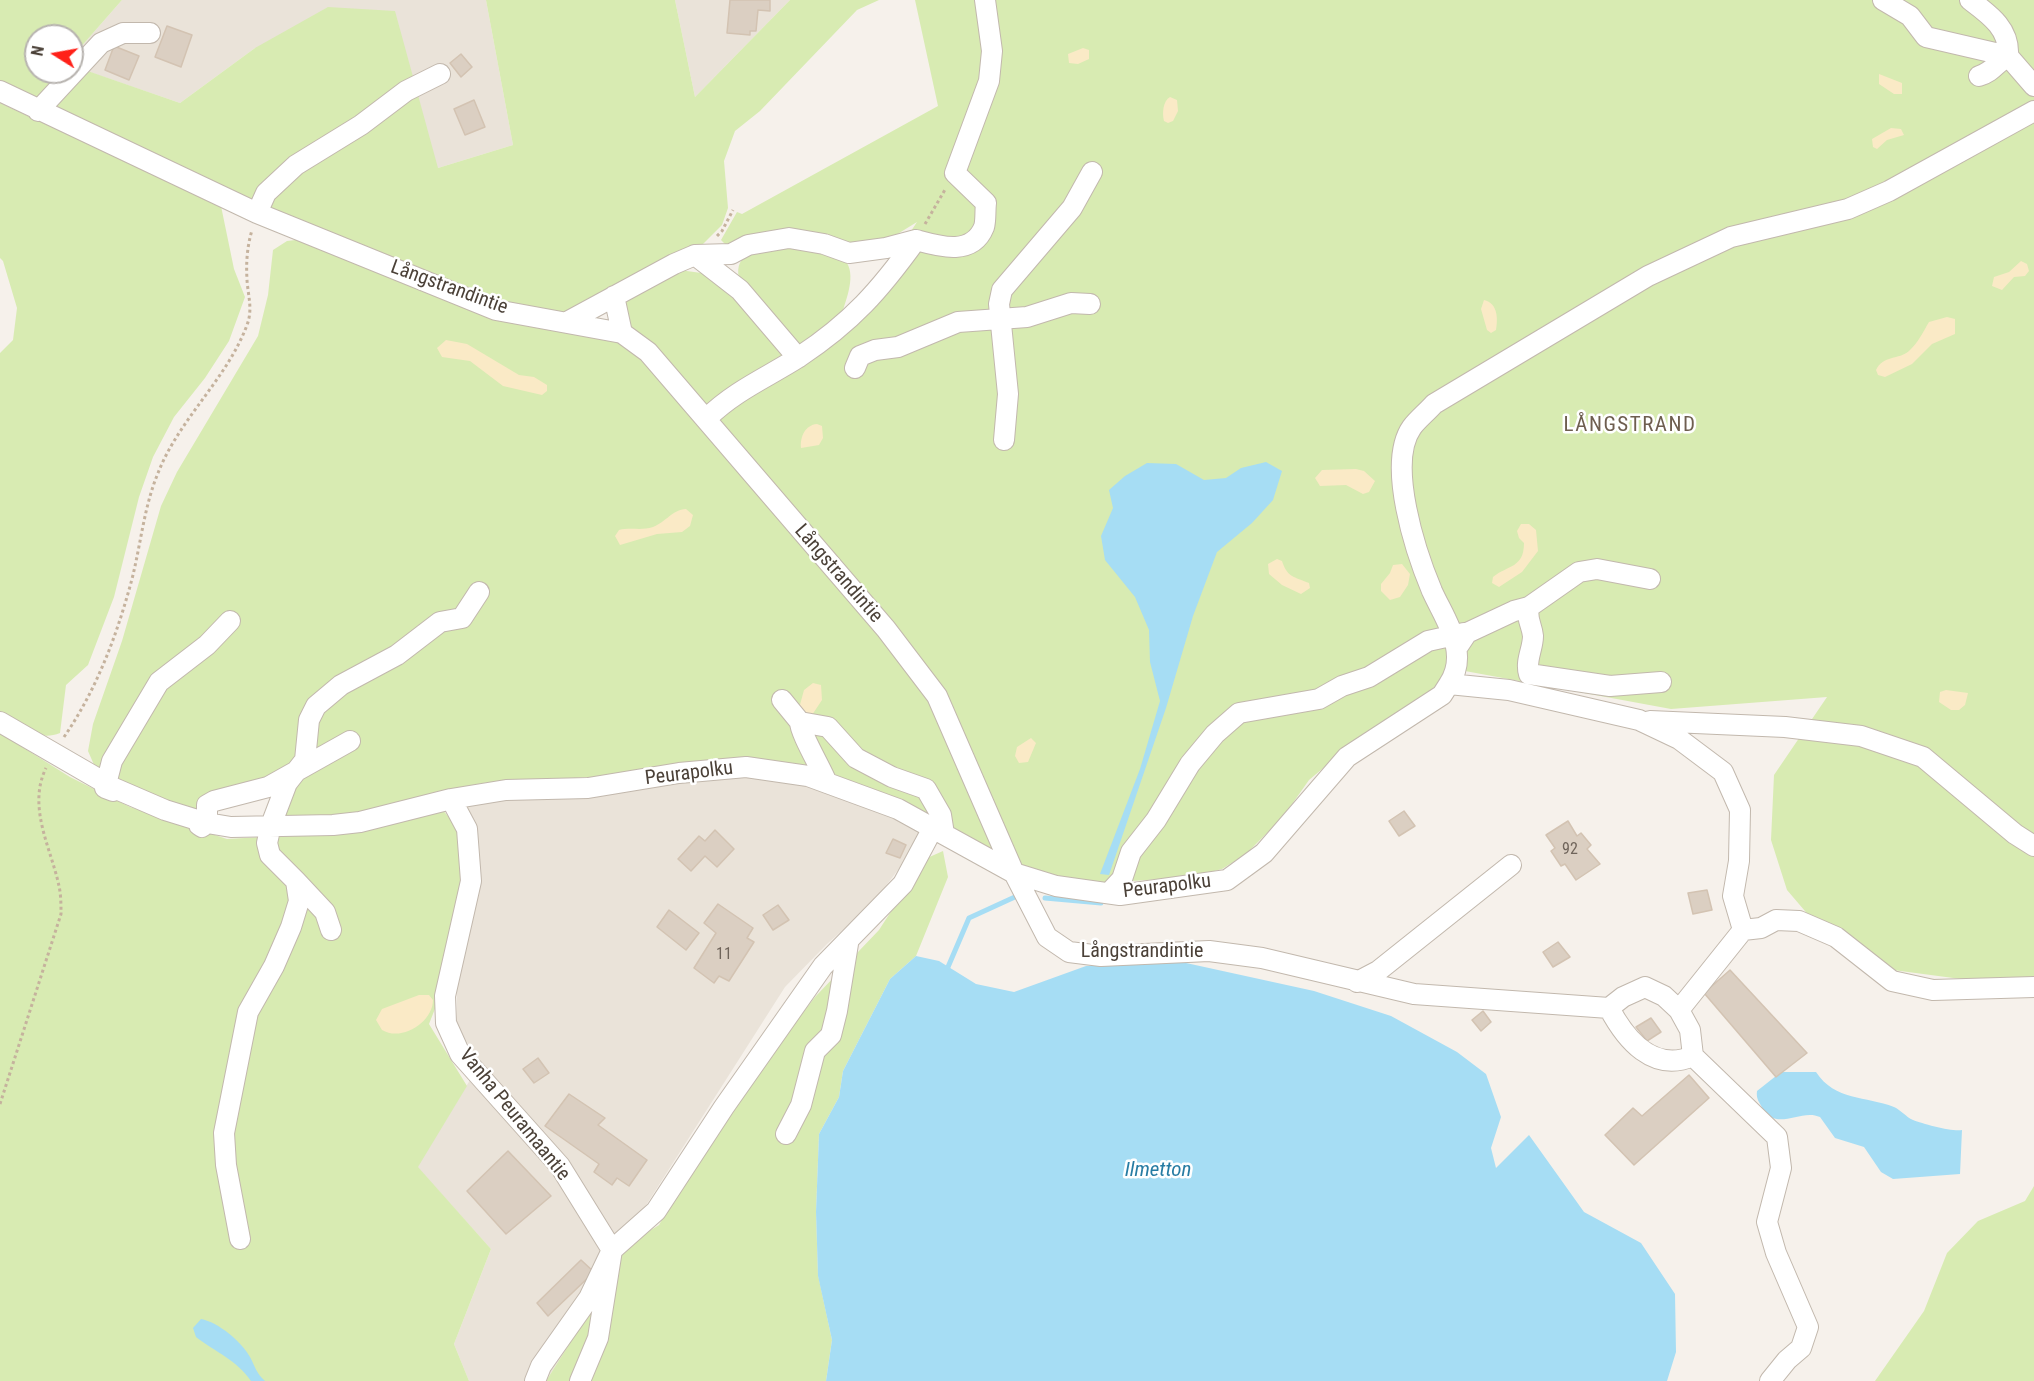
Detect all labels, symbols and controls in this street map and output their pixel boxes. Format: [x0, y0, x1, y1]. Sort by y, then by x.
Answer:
north arrow [24, 24, 84, 84]
text: N [28, 44, 48, 57]
street label: Långstrandintie [387, 256, 511, 320]
district label: LÅNGSTRAND [1564, 413, 1696, 439]
street label: Långstrandintie [789, 520, 887, 628]
street label: Peurapolku [644, 757, 734, 791]
house number: 92 [1562, 840, 1578, 860]
street label: Peurapolku [1122, 870, 1212, 904]
street label: Långstrandintie [1081, 940, 1203, 964]
house number: 11 [716, 945, 732, 965]
street label: Vanha Peuramaantie [453, 1044, 575, 1186]
water label: Ilmetton [1125, 1158, 1191, 1184]

